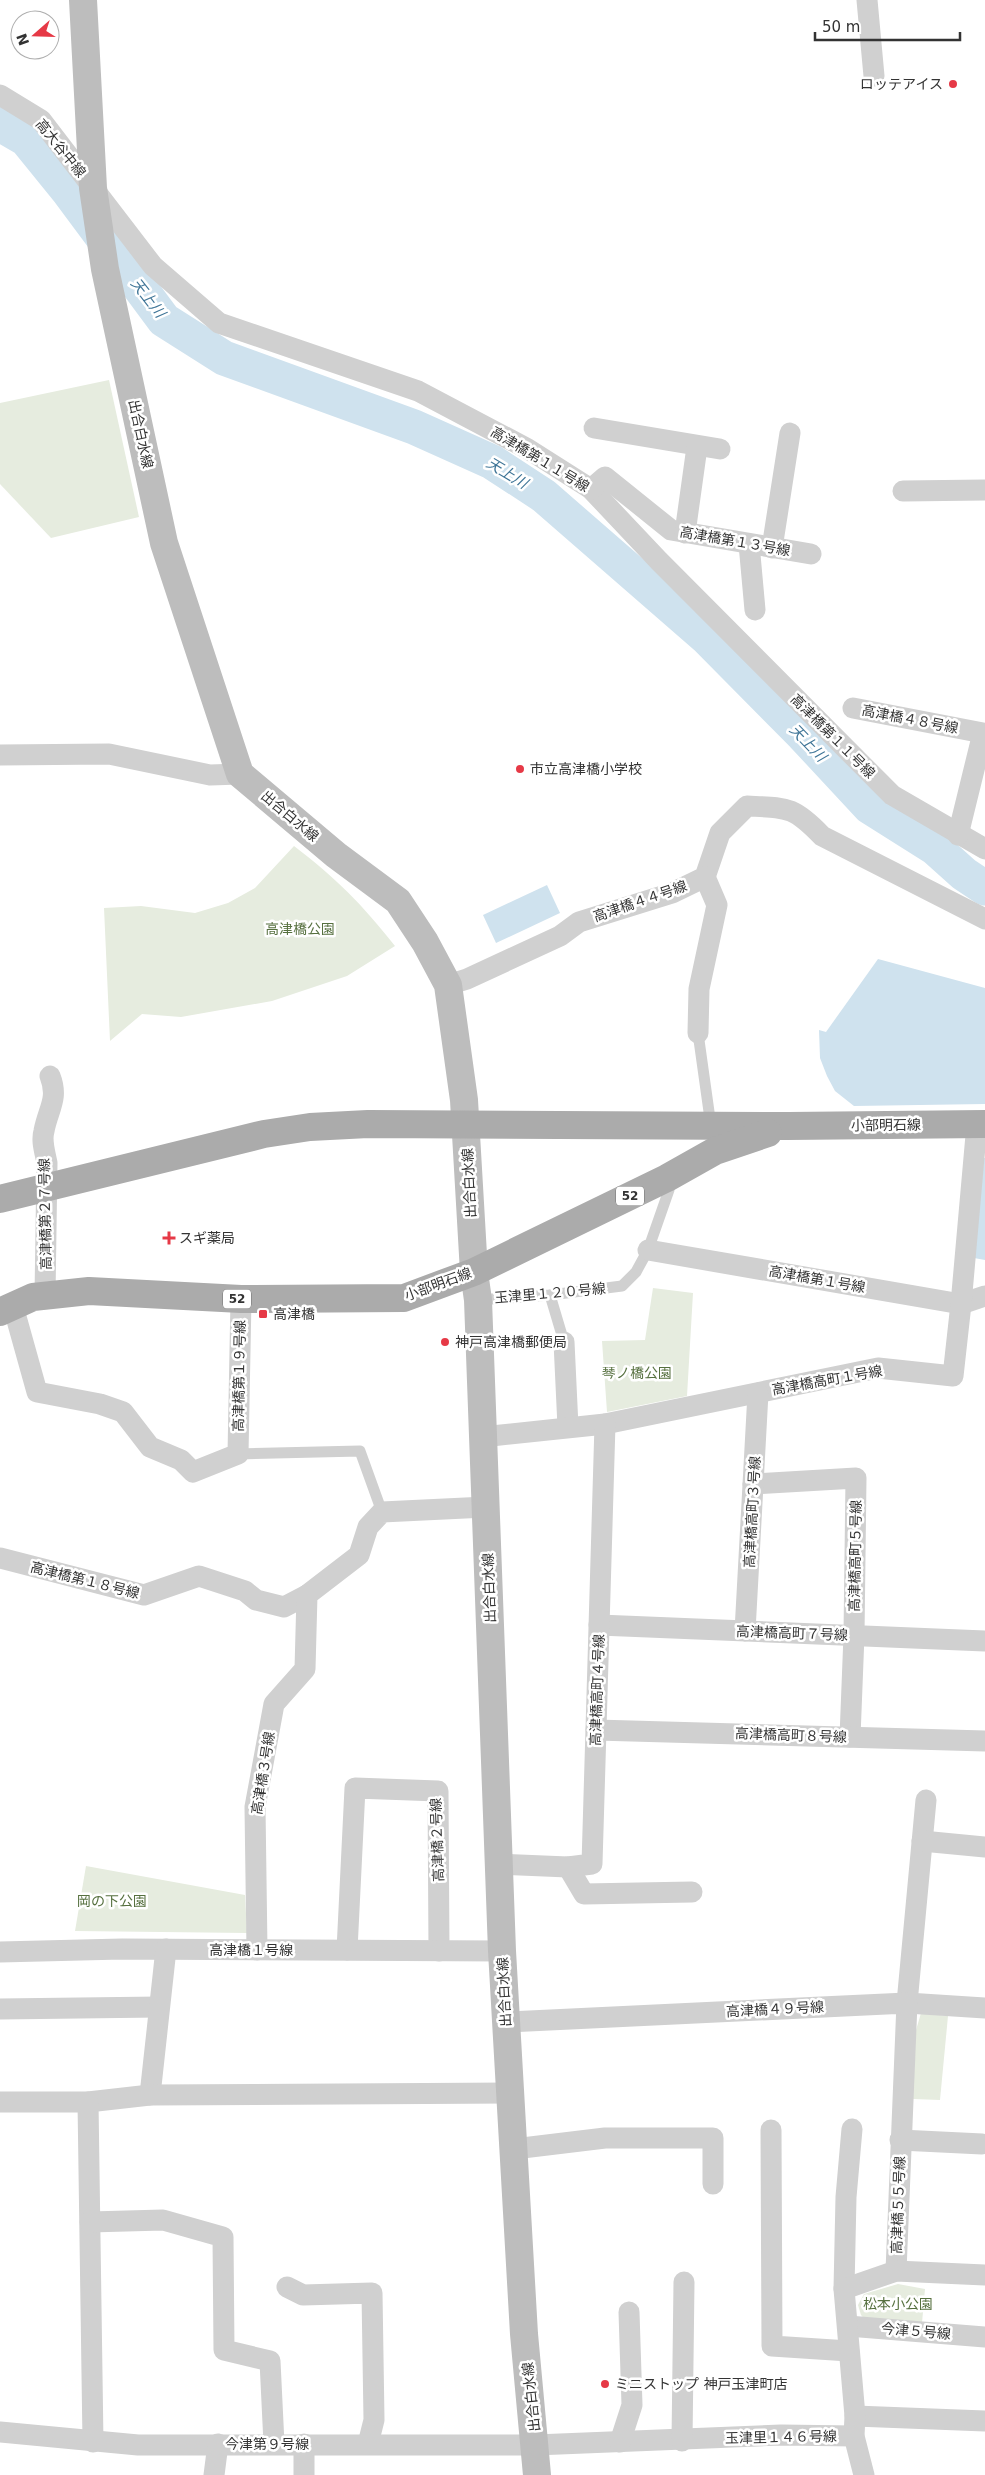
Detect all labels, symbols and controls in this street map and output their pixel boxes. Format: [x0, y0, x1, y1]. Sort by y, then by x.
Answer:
north arrow [10, 10, 60, 60]
scale bar [815, 10, 960, 42]
text: 50 m [822, 18, 860, 36]
text: N [13, 31, 32, 48]
place label: ロッテアイス [860, 76, 943, 92]
marker: ロッテアイス [947, 78, 959, 90]
street label: 高大谷中線 [33, 116, 89, 180]
water label: 天上川 [127, 275, 170, 323]
street label: 出合白水線 [126, 398, 156, 470]
street label: 高津橋第１１号線 [488, 423, 592, 495]
water label: 天上川 [483, 454, 533, 493]
street label: 高津橋第１３号線 [678, 523, 792, 559]
street label: 高津橋第１１号線 [788, 691, 878, 781]
street label: 高津橋４８号線 [860, 702, 960, 736]
water label: 天上川 [786, 721, 831, 767]
place label: 市立高津橋小学校 [530, 761, 642, 777]
marker: 市立高津橋小学校 [514, 763, 526, 775]
street label: 出合白水線 [258, 787, 322, 845]
street label: 高津橋４４号線 [591, 877, 689, 925]
park label: 高津橋公園 [265, 921, 335, 937]
street label: 小部明石線 [851, 1116, 921, 1134]
street label: 出合白水線 [459, 1148, 479, 1218]
street label: 高津橋第２７号線 [36, 1158, 54, 1270]
road number: 52 [616, 1186, 644, 1206]
place label: スギ薬局 [179, 1230, 235, 1246]
marker: スギ薬局 [163, 1232, 175, 1244]
street label: 高津橋第１号線 [767, 1263, 867, 1295]
street label: 小部明石線 [402, 1265, 474, 1303]
street label: 玉津里１２０号線 [494, 1280, 606, 1306]
road number: 52 [223, 1290, 251, 1308]
place label: 高津橋 [273, 1306, 315, 1322]
marker: 高津橋 [257, 1308, 269, 1320]
street label: 高津橋第１９号線 [230, 1320, 248, 1432]
place label: 神戸高津橋郵便局 [455, 1334, 567, 1350]
marker: 神戸高津橋郵便局 [439, 1336, 451, 1348]
street label: 高津橋高町１号線 [770, 1362, 884, 1398]
park label: 琴ノ橋公園 [602, 1365, 672, 1381]
street label: 高津橋高町３号線 [741, 1456, 763, 1568]
street label: 高津橋高町５号線 [846, 1500, 864, 1612]
street label: 出合白水線 [480, 1553, 498, 1623]
street label: 高津橋第１８号線 [29, 1559, 141, 1601]
street label: 高津橋高町７号線 [736, 1623, 848, 1643]
street label: 高津橋高町４号線 [587, 1634, 607, 1746]
street label: 高津橋高町８号線 [735, 1725, 847, 1745]
street label: 高津橋３号線 [249, 1730, 277, 1816]
street label: 高津橋２号線 [428, 1798, 446, 1882]
park label: 岡の下公園 [77, 1893, 147, 1909]
street label: 高津橋１号線 [209, 1942, 293, 1958]
street label: 出合白水線 [494, 1957, 514, 2027]
street label: 高津橋４９号線 [726, 1998, 824, 2020]
street label: 高津橋５５号線 [888, 2156, 908, 2254]
park label: 松本小公園 [863, 2296, 933, 2312]
street label: 今津５号線 [880, 2320, 952, 2342]
street label: 出合白水線 [519, 2361, 543, 2433]
place label: ミニストップ 神戸玉津町店 [615, 2376, 787, 2392]
marker: ミニストップ 神戸玉津町店 [599, 2378, 611, 2390]
street label: 玉津里１４６号線 [725, 2428, 837, 2446]
street label: 今津第９号線 [225, 2436, 309, 2452]

